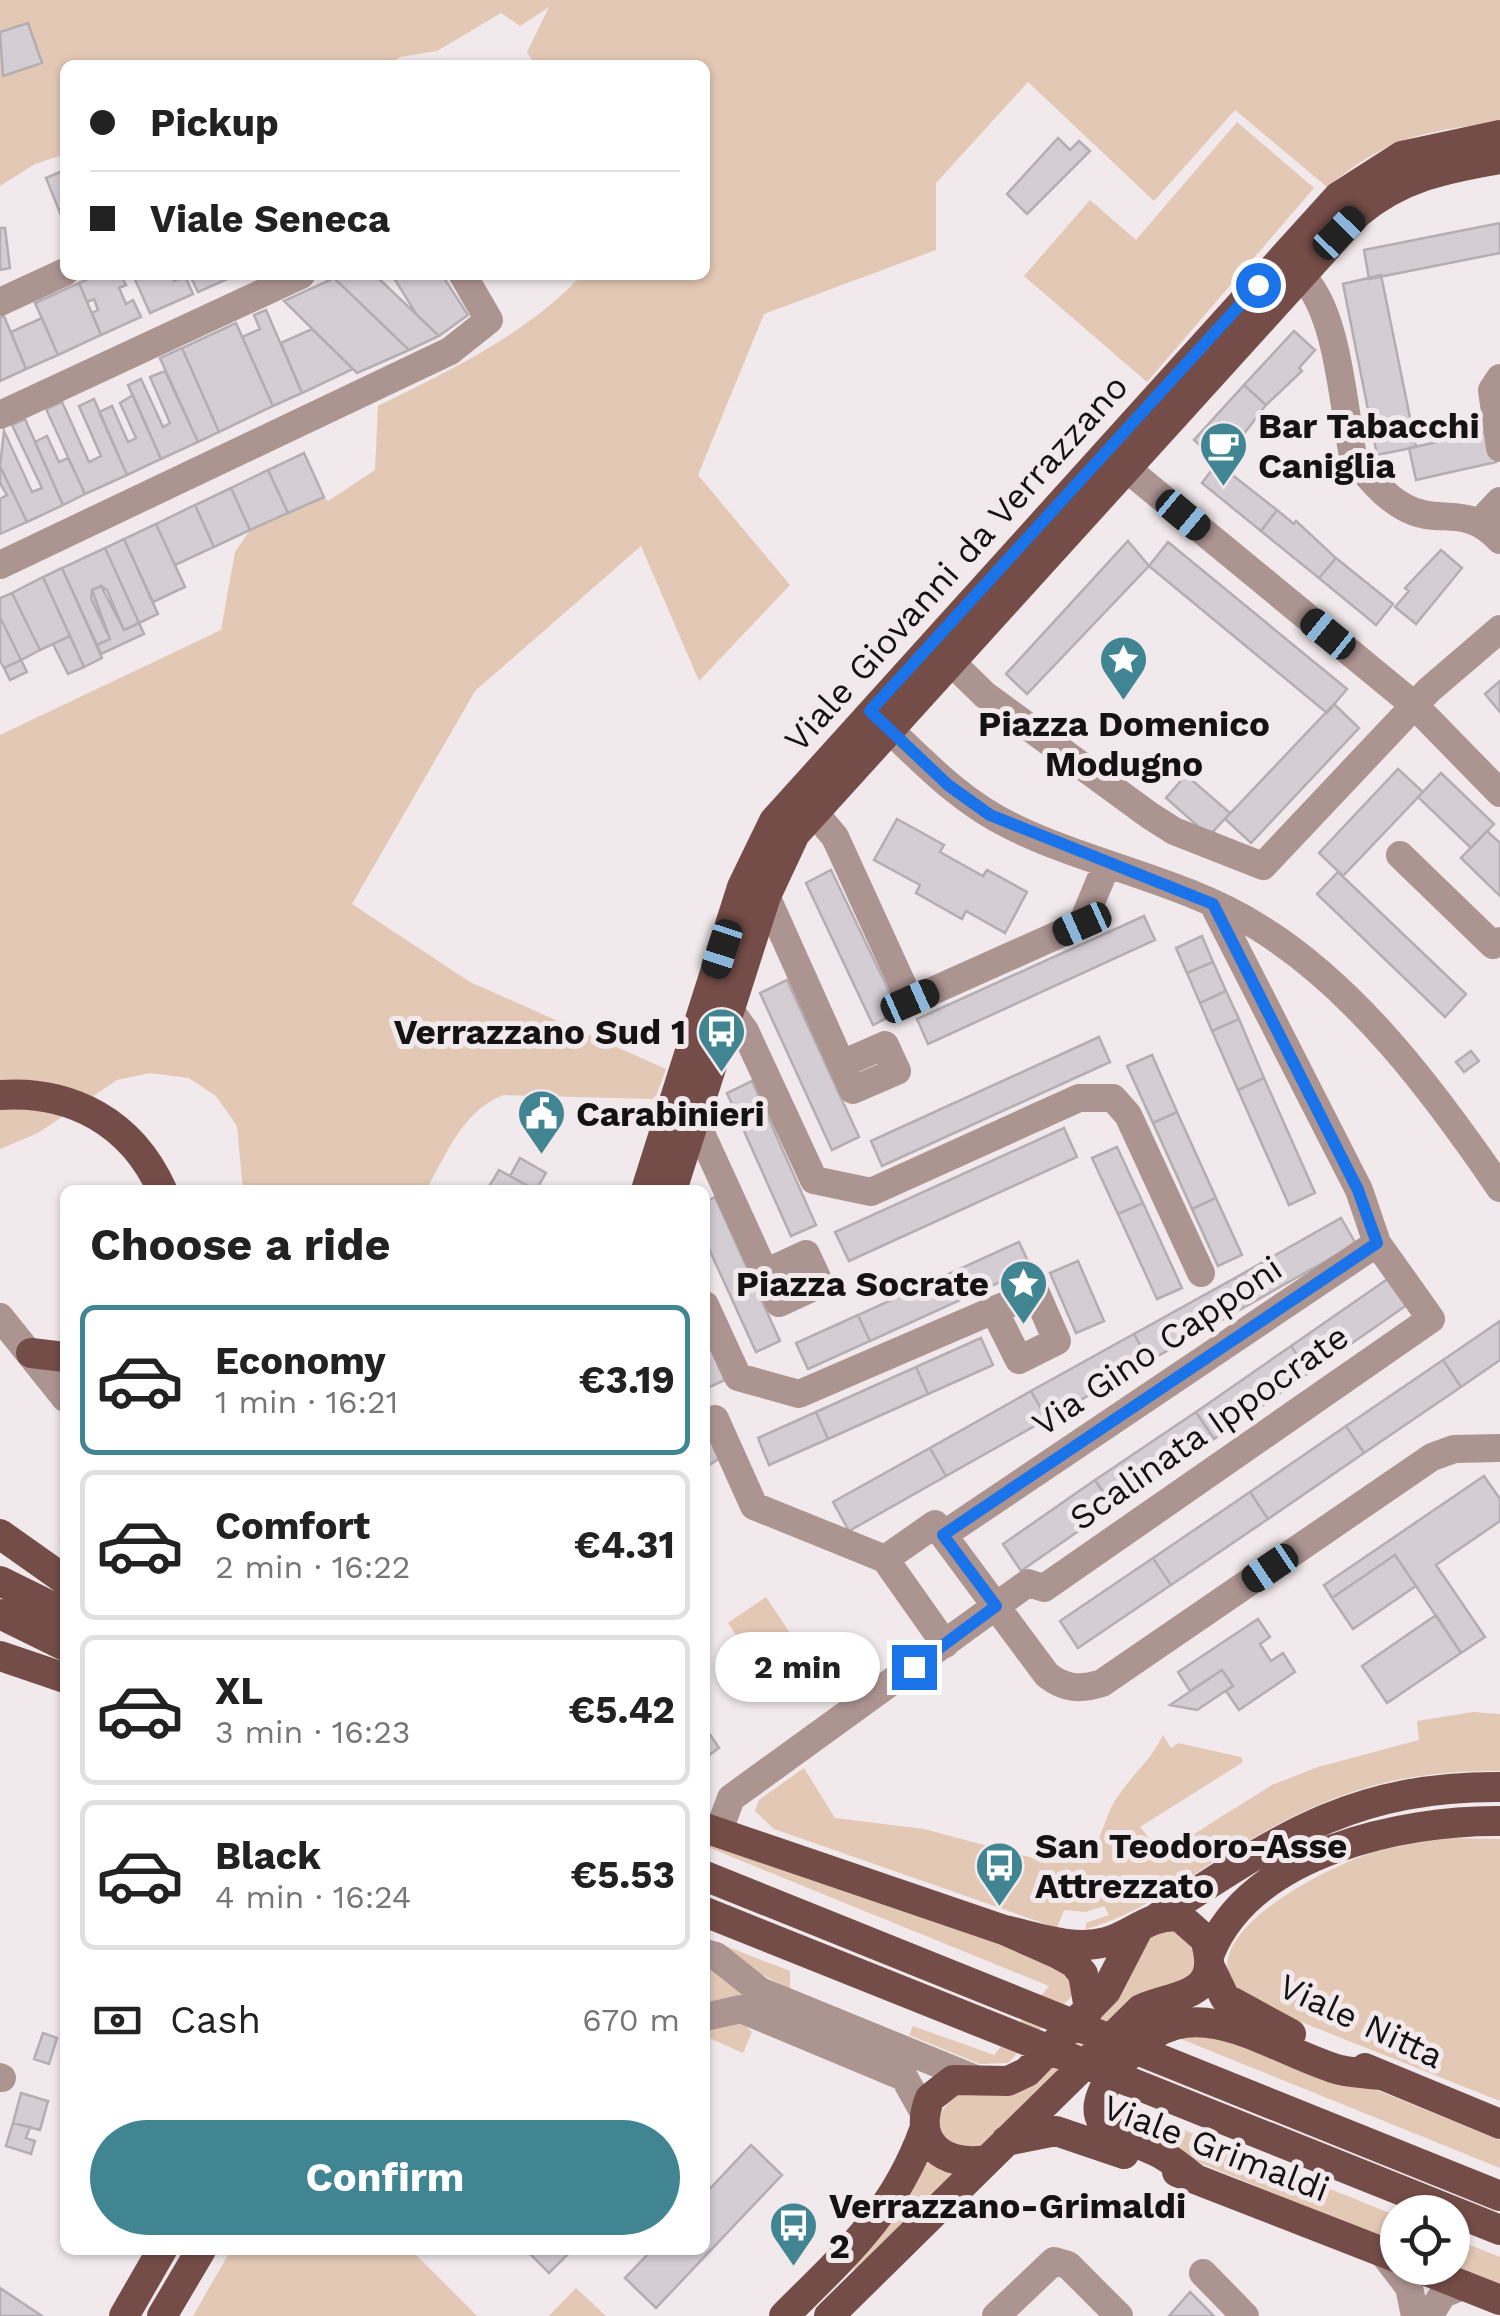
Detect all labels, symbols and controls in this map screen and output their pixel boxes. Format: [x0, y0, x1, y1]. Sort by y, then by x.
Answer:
text: Pickup [150, 101, 279, 145]
text: Viale Seneca [150, 197, 390, 241]
car [1307, 201, 1371, 265]
route start [1236, 263, 1281, 308]
street label: Viale Giovanni da Verrazzano [775, 366, 1137, 760]
place label: Bar Tabacchi Caniglia [1258, 405, 1480, 487]
cafe icon: Bar Tabacchi Caniglia [1197, 420, 1249, 488]
car [1150, 484, 1216, 546]
car [1295, 603, 1361, 665]
place icon: Piazza Domenico Modugno [1098, 634, 1150, 702]
place label: Piazza Domenico Modugno [978, 703, 1270, 785]
car [1048, 898, 1116, 950]
car [698, 916, 746, 982]
car [876, 975, 944, 1027]
bus stop icon: Verrazzano Sud 1 [695, 1006, 747, 1074]
place label: Verrazzano Sud 1 [394, 1011, 686, 1053]
public building icon: Carabinieri [515, 1088, 567, 1156]
place label: Carabinieri [576, 1093, 765, 1135]
text: Choose a ride [90, 1218, 390, 1271]
street label: Via Gino Capponi [1024, 1247, 1290, 1445]
place icon: Piazza Socrate [998, 1258, 1050, 1326]
place label: Piazza Socrate [736, 1263, 989, 1305]
street label: Scalinata Ippocrate [1062, 1315, 1356, 1539]
icon: car [95, 1335, 185, 1425]
text: Economy [215, 1339, 386, 1383]
text: €3.19 [579, 1358, 675, 1402]
text: 1 min · 16:21 [215, 1383, 398, 1421]
icon: car [95, 1500, 185, 1590]
text: Comfort [215, 1504, 370, 1548]
text: €4.31 [574, 1523, 675, 1567]
car [1237, 1539, 1303, 1597]
text: 2 min · 16:22 [215, 1548, 411, 1586]
callout: 2 min [714, 1632, 879, 1702]
route end [892, 1645, 937, 1690]
text: 2 min [754, 1648, 841, 1686]
icon: car [95, 1665, 185, 1755]
text: XL [215, 1669, 263, 1713]
text: €5.42 [569, 1688, 675, 1732]
text: 3 min · 16:23 [215, 1713, 411, 1751]
place label: San Teodoro-Asse Attrezzato [1035, 1825, 1347, 1907]
icon: car [95, 1830, 185, 1920]
text: Black [215, 1834, 321, 1878]
bus stop icon: San Teodoro-Asse Attrezzato [974, 1840, 1026, 1908]
text: €5.53 [570, 1853, 675, 1897]
text: 4 min · 16:24 [215, 1878, 411, 1916]
street label: Viale Nitta [1272, 1965, 1450, 2077]
icon: cash [90, 1993, 145, 2048]
text: Cash [170, 1998, 261, 2042]
text: 670 m [582, 2001, 680, 2039]
street label: Viale Grimaldi [1097, 2086, 1335, 2210]
button: Confirm [90, 2120, 680, 2235]
place label: Verrazzano-Grimaldi 2 [829, 2185, 1186, 2267]
map controls [1380, 2195, 1470, 2285]
button: locate [1380, 2195, 1470, 2285]
bus stop icon: Verrazzano-Grimaldi 2 [768, 2200, 820, 2268]

